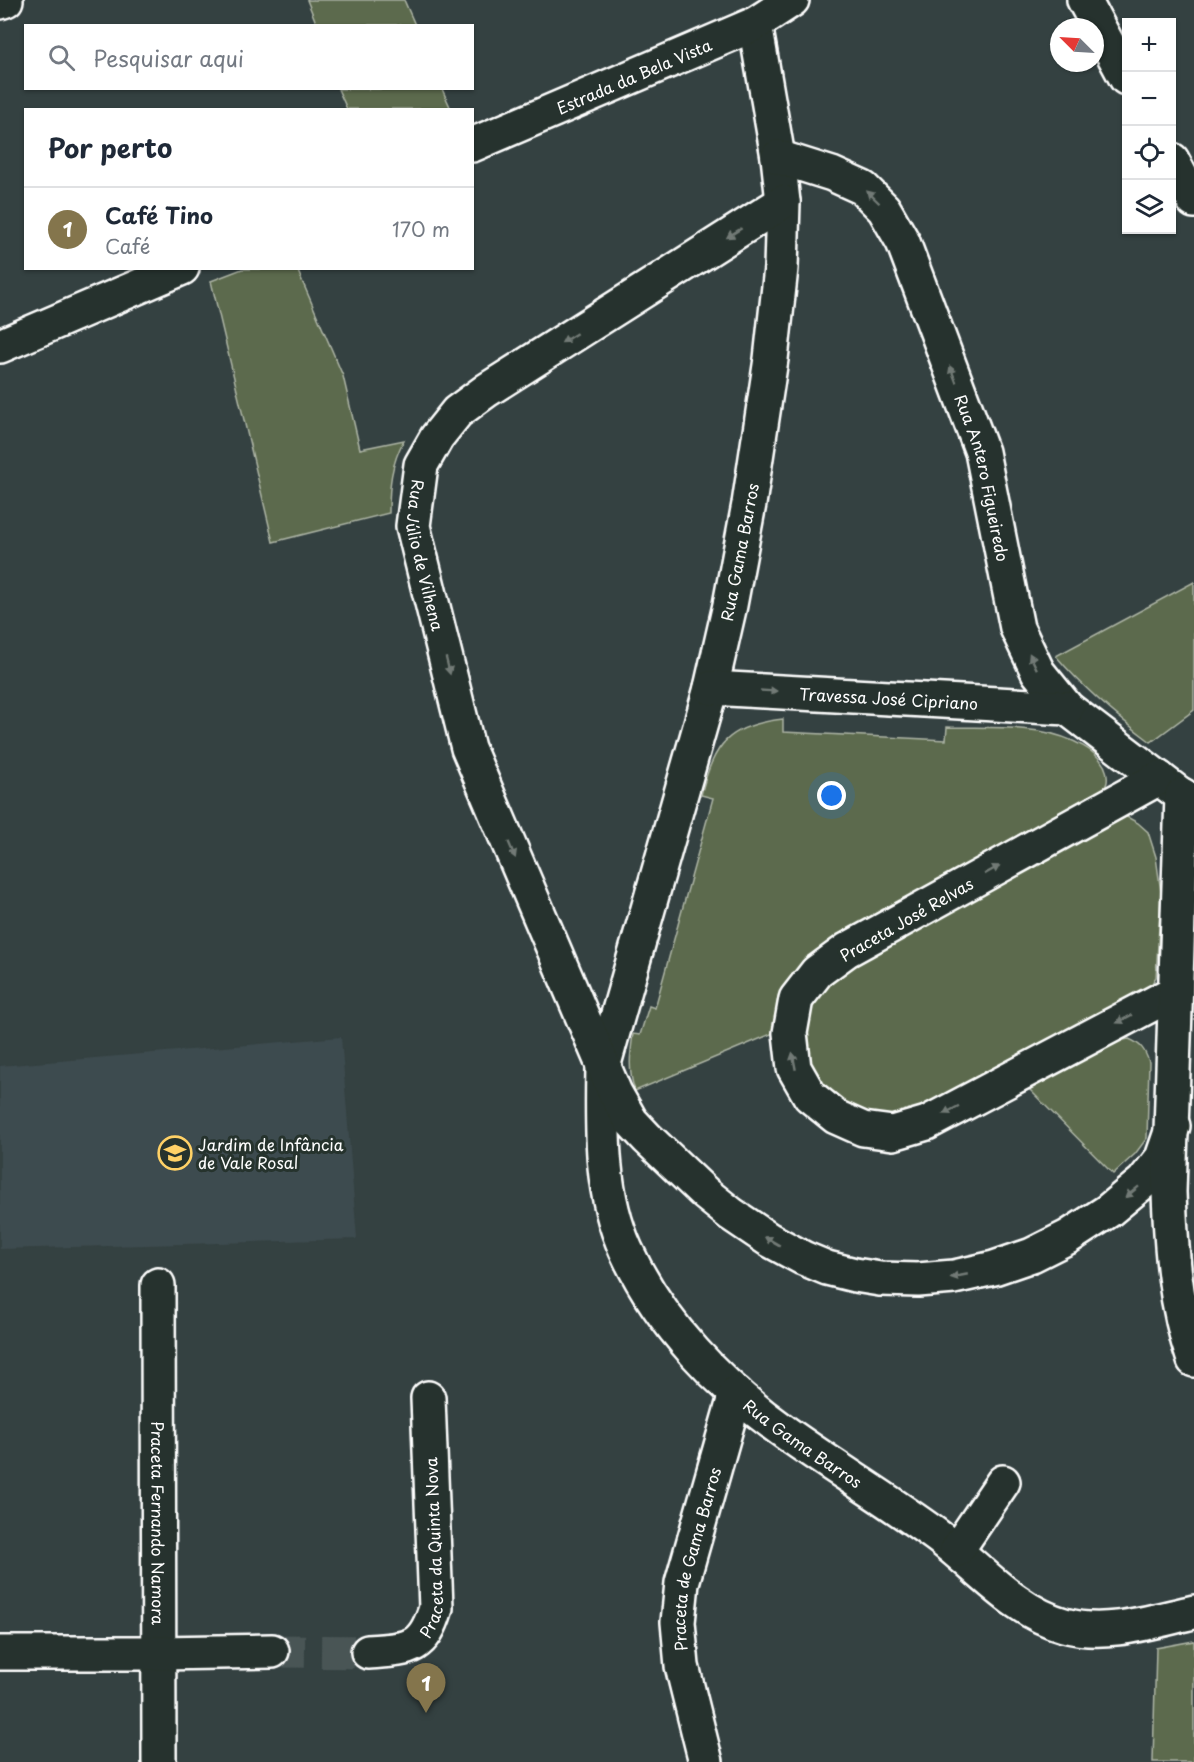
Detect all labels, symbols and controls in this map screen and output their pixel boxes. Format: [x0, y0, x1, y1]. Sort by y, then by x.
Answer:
north arrow [1050, 18, 1104, 72]
map controls [1122, 18, 1176, 234]
button: + [1122, 18, 1176, 72]
search box [24, 24, 474, 90]
street label: Estrada da Bela Vista [553, 32, 715, 120]
icon: search [45, 41, 78, 74]
text: Pesquisar aqui [93, 41, 244, 74]
button: − [1122, 72, 1176, 126]
button: locate [1122, 126, 1176, 180]
text: Por perto [48, 128, 172, 167]
button: layers [1122, 180, 1176, 234]
one-way arrow [866, 191, 880, 205]
text: Café Tino [105, 198, 213, 231]
text: 1 [63, 214, 72, 244]
text: 170 m [392, 214, 450, 244]
one-way arrow [726, 228, 742, 239]
text: Café [105, 231, 150, 261]
one-way arrow [561, 332, 577, 343]
one-way arrow [947, 364, 957, 382]
street label: Rua Antero Figueiredo [949, 391, 1016, 564]
street label: Rua Júlio de Vilhena [401, 478, 450, 633]
street label: Rua Gama Barros [714, 481, 764, 623]
one-way arrow [1028, 653, 1037, 670]
one-way arrow [443, 657, 453, 676]
street label: Travessa José Cipriano [799, 681, 979, 715]
one-way arrow [760, 687, 779, 696]
your location [817, 781, 846, 810]
one-way arrow [508, 841, 517, 858]
one-way arrow [984, 865, 1001, 875]
street label: Praceta José Relvas [835, 871, 977, 967]
one-way arrow [1115, 1014, 1132, 1024]
one-way arrow [789, 1051, 798, 1070]
one-way arrow [942, 1105, 959, 1115]
place label: Jardim de Infância de Vale Rosal [198, 1132, 344, 1174]
school or university icon: Jardim de Infância de Vale Rosal [157, 1135, 193, 1171]
one-way arrow [1124, 1185, 1139, 1197]
one-way arrow [763, 1236, 780, 1246]
one-way arrow [949, 1272, 968, 1281]
street label: Rua Gama Barros [739, 1393, 867, 1493]
street label: Praceta Fernando Namora [146, 1421, 171, 1625]
street label: Praceta da Quinta Nova [413, 1457, 448, 1643]
street label: Praceta de Gama Barros [666, 1464, 726, 1653]
pin: 1 [406, 1664, 446, 1713]

